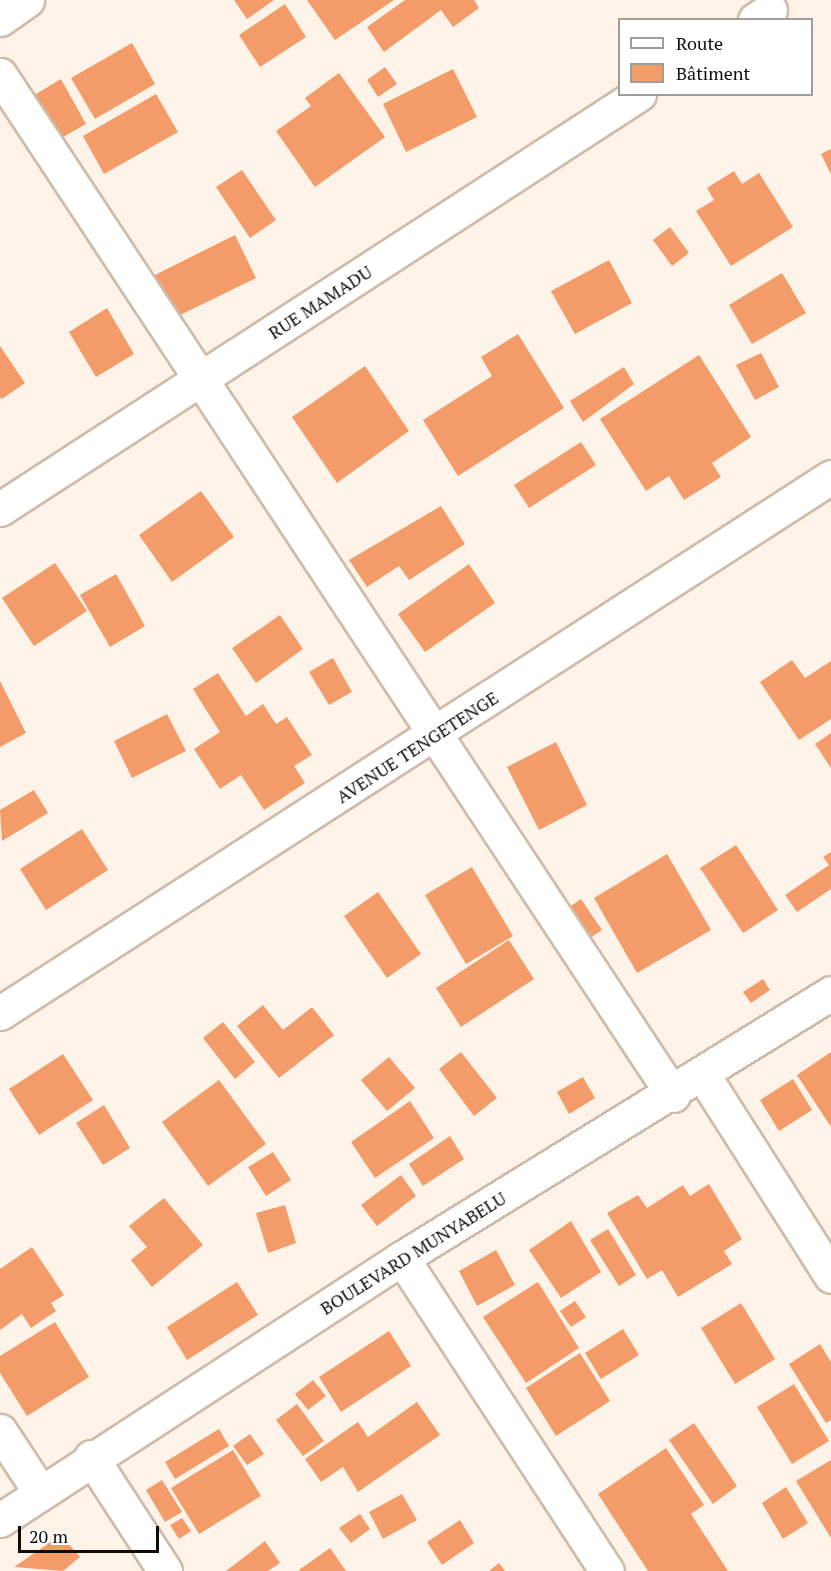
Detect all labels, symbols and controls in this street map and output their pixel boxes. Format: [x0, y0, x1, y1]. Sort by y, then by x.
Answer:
legend [618, 18, 813, 96]
text: Route [676, 31, 723, 55]
text: Bâtiment [676, 61, 750, 85]
street label: RUE MAMADU [264, 261, 376, 343]
street label: AVENUE TENGETENGE [332, 687, 502, 807]
street label: BOULEVARD MUNYABELU [316, 1187, 510, 1319]
scale bar [21, 1514, 162, 1552]
text: 20 m [29, 1524, 68, 1548]

